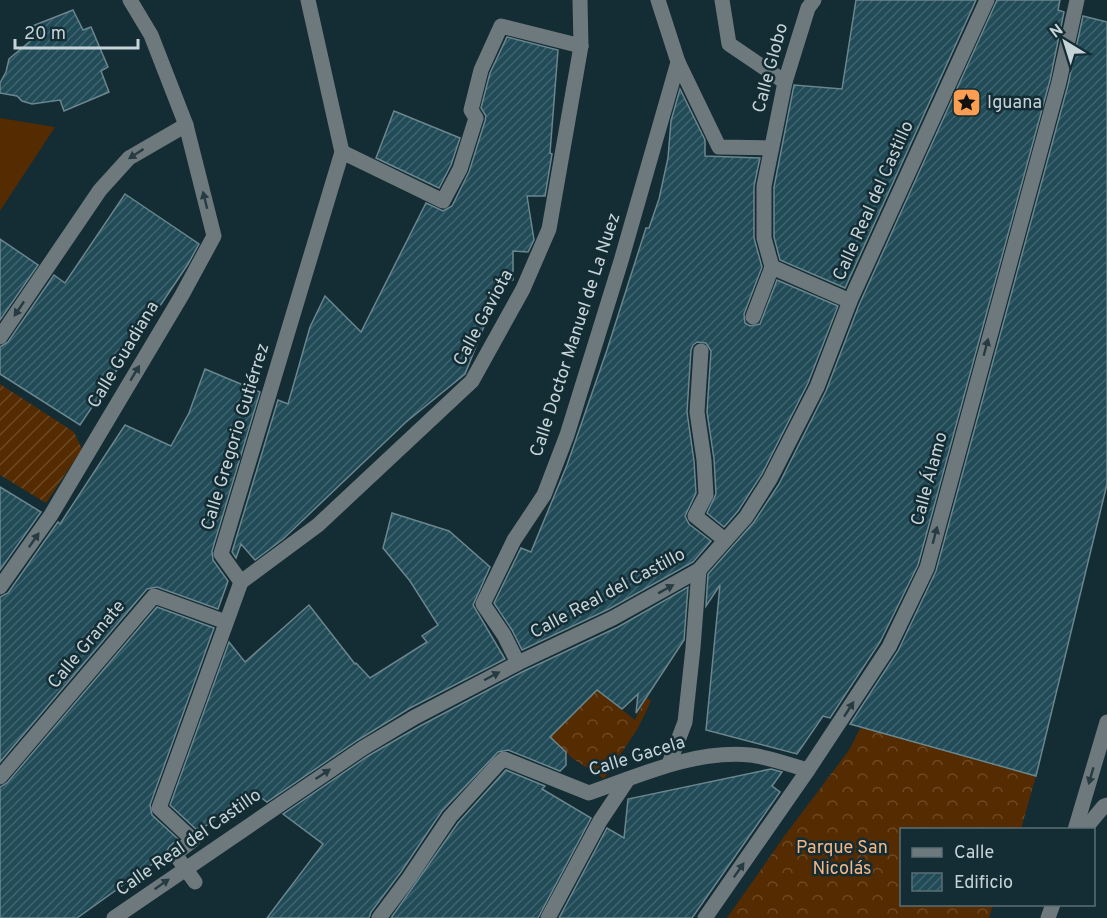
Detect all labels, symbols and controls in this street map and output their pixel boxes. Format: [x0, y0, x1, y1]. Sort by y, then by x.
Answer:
scale bar [15, 12, 138, 50]
north arrow [1035, 12, 1095, 72]
text: N [1046, 20, 1068, 43]
street label: Calle Globo [748, 21, 794, 115]
text: 20 m [24, 23, 66, 46]
place icon: Iguana [950, 87, 982, 119]
place label: Iguana [987, 92, 1042, 115]
street label: Calle Real del Castillo [828, 117, 920, 285]
one-way arrow [128, 149, 144, 160]
one-way arrow [200, 191, 210, 209]
street label: Calle Doctor Manuel de La Nuez [526, 210, 626, 460]
street label: Calle Gaviota [449, 266, 519, 370]
street label: Calle Guadiana [83, 297, 165, 413]
one-way arrow [13, 300, 25, 316]
one-way arrow [982, 338, 991, 356]
street label: Calle Gregorio Gutiérrez [197, 341, 275, 533]
one-way arrow [130, 365, 141, 381]
street label: Calle Álamo [905, 429, 954, 528]
one-way arrow [931, 526, 940, 544]
one-way arrow [28, 532, 40, 548]
street label: Calle Real del Castillo [526, 543, 690, 645]
one-way arrow [657, 584, 674, 594]
street label: Calle Granate [43, 596, 131, 694]
one-way arrow [483, 672, 500, 681]
one-way arrow [843, 701, 854, 717]
street label: Calle Gacela [586, 731, 688, 783]
one-way arrow [1086, 767, 1095, 785]
one-way arrow [315, 769, 331, 780]
street label: Calle Real del Castillo [112, 784, 266, 902]
legend [900, 828, 1095, 906]
park label: Parque San Nicolás [796, 837, 888, 881]
text: Calle [954, 842, 994, 865]
one-way arrow [733, 862, 744, 878]
text: Edificio [954, 872, 1013, 895]
one-way arrow [154, 878, 170, 890]

